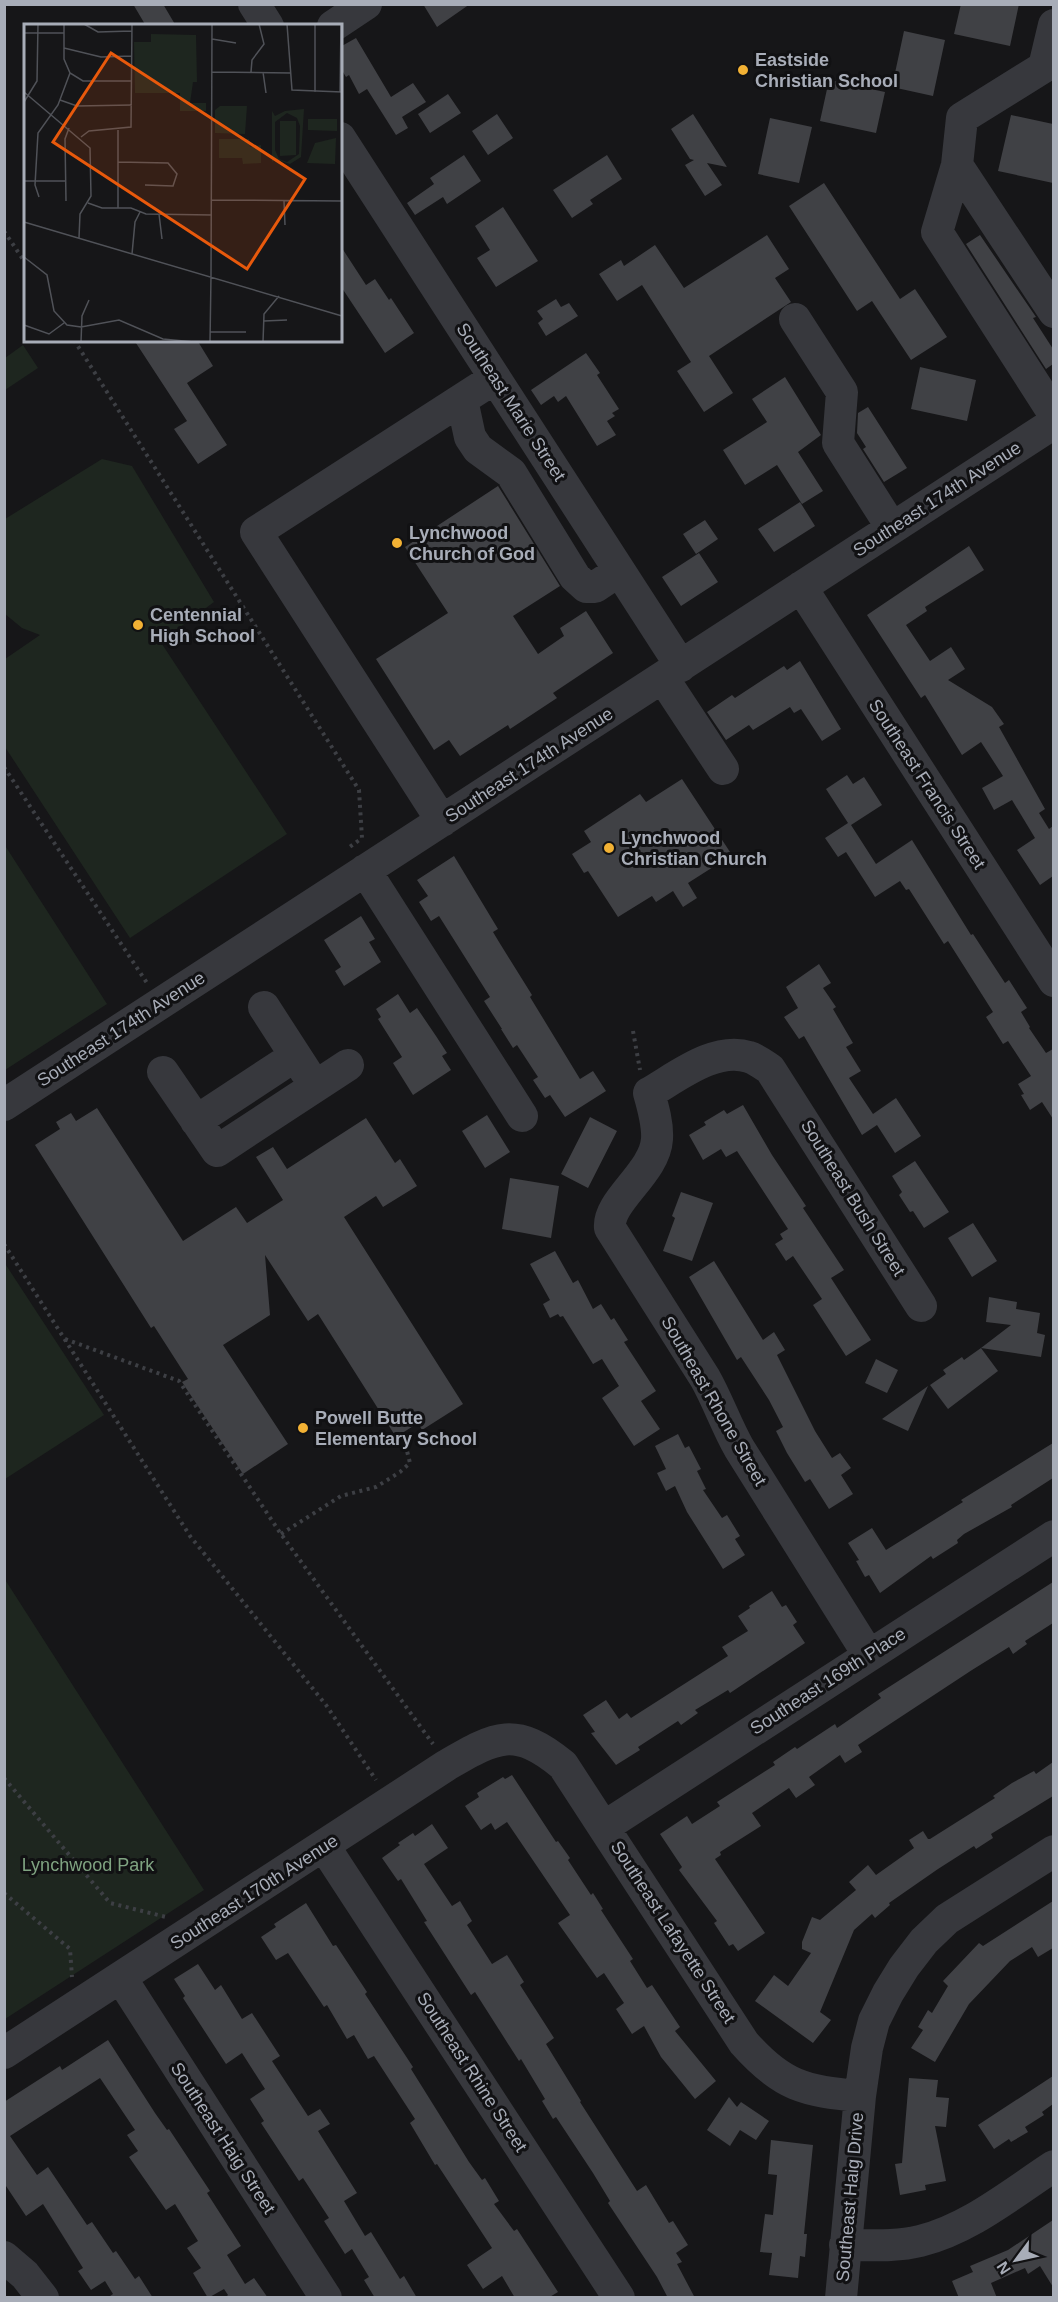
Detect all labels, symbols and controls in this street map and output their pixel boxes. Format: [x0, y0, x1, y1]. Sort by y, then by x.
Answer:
inset map [24, 24, 342, 342]
place label: Eastside Christian School [755, 50, 898, 91]
marker: Eastside Christian School [736, 63, 750, 77]
street label: Southeast Marie Street [452, 319, 570, 485]
street label: Southeast 174th Avenue [849, 437, 1025, 561]
place label: Lynchwood Church of God [409, 523, 535, 564]
marker: Lynchwood Church of God [390, 536, 404, 550]
place label: Centennial High School [150, 605, 255, 646]
marker: Centennial High School [131, 618, 145, 632]
street label: Southeast Francis Street [865, 695, 989, 873]
street label: Southeast 174th Avenue [441, 703, 617, 827]
place label: Lynchwood Christian Church [621, 828, 767, 869]
marker: Lynchwood Christian Church [602, 841, 616, 855]
street label: Southeast 174th Avenue [33, 967, 209, 1091]
street label: Southeast Bush Street [797, 1116, 909, 1280]
street label: Southeast Rhone Street [657, 1313, 771, 1489]
place label: Powell Butte Elementary School [315, 1408, 477, 1449]
marker: Powell Butte Elementary School [296, 1421, 310, 1435]
street label: Southeast 169th Place [747, 1623, 909, 1739]
street label: Southeast 170th Avenue [166, 1830, 342, 1954]
street label: Southeast Lafayette Street [607, 1837, 739, 2027]
park label: Lynchwood Park [22, 1855, 155, 1875]
street label: Southeast Rhine Street [413, 1989, 531, 2155]
street label: Southeast Haig Street [167, 2059, 279, 2217]
street label: Southeast Haig Drive [833, 2111, 867, 2283]
north arrow [986, 2230, 1046, 2290]
text: N [994, 2258, 1014, 2277]

